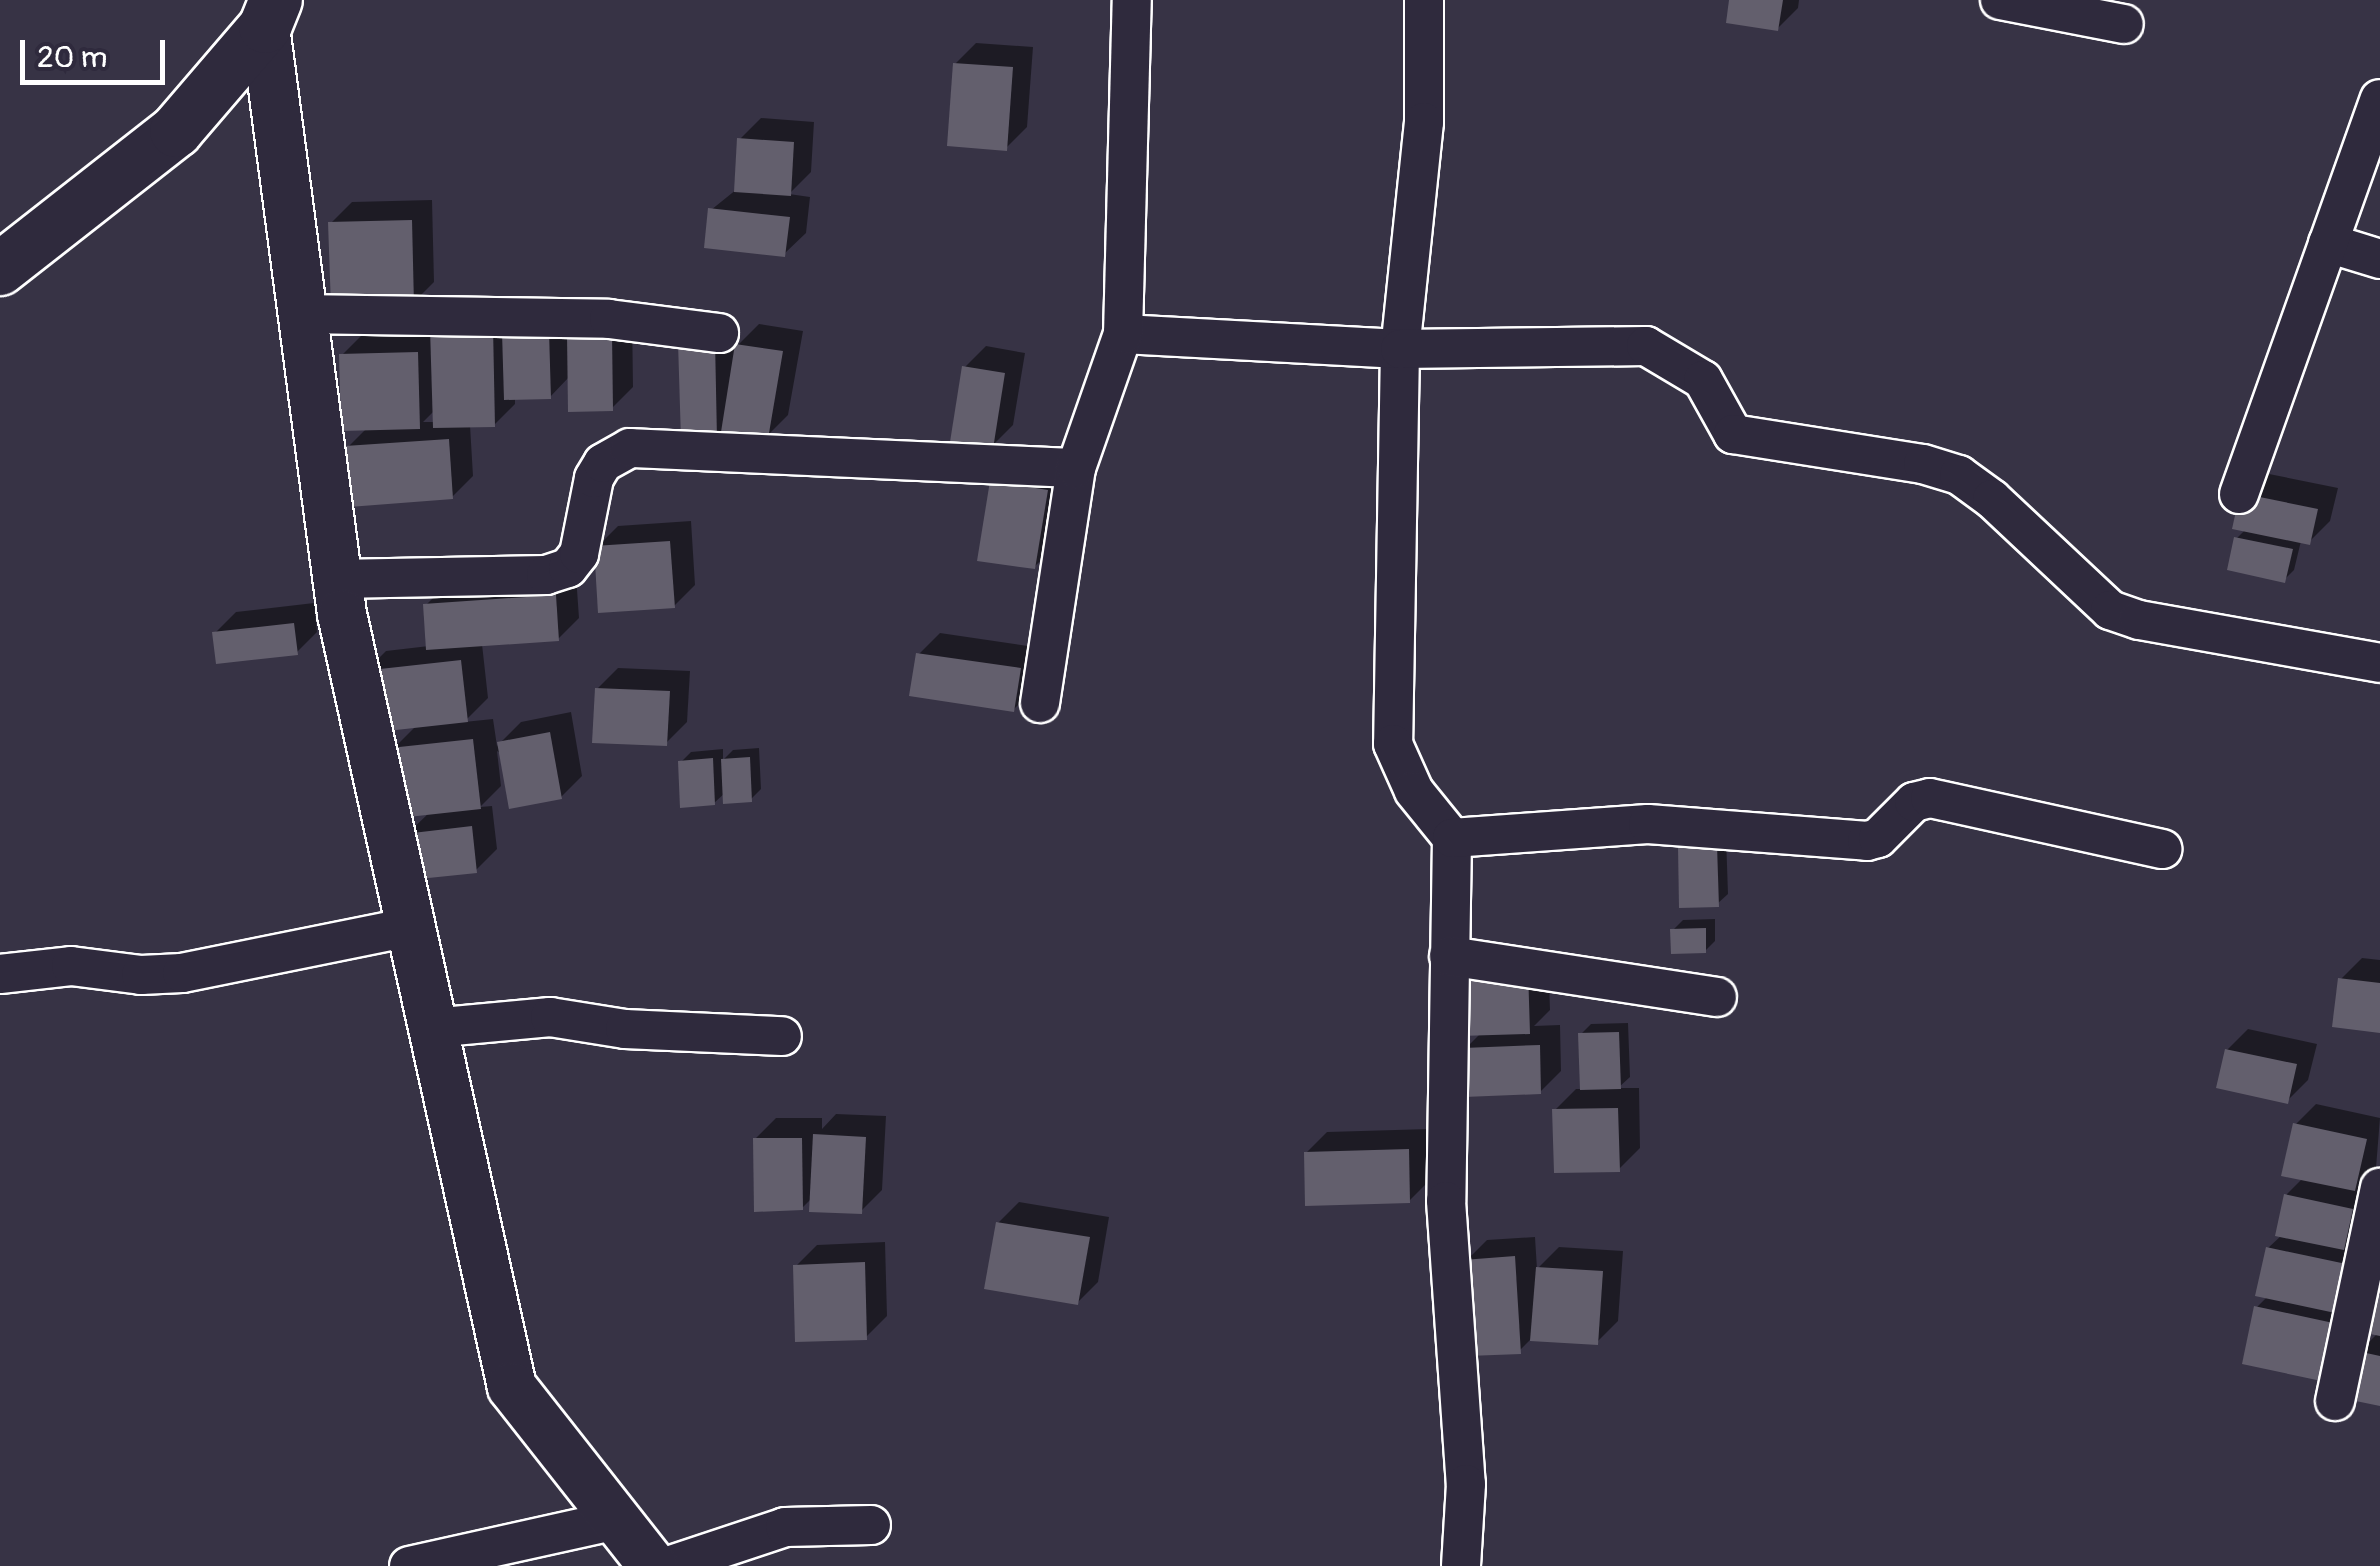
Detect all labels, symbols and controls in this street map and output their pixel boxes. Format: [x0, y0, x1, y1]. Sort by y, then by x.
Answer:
scale bar [25, 20, 170, 82]
text: 20 m [37, 39, 107, 76]

